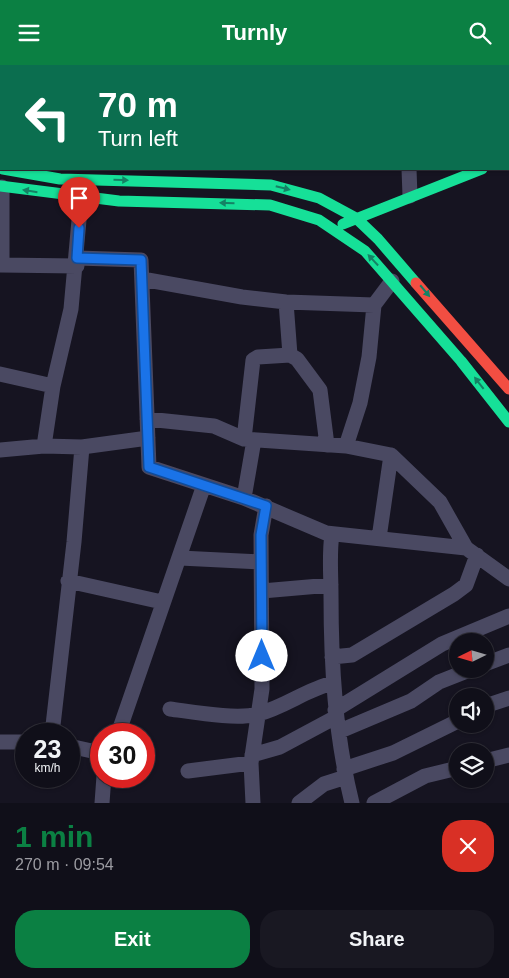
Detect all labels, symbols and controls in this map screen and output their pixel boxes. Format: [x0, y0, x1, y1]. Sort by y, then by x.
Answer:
icon: menu [15, 19, 43, 47]
icon: search [466, 19, 494, 47]
text: Turnly [222, 20, 287, 45]
icon: left [15, 85, 80, 150]
text: 70 m [98, 85, 178, 124]
text: Turn left [98, 126, 178, 151]
one-way arrow [113, 176, 129, 184]
pin [58, 177, 100, 228]
icon: arrive [65, 184, 93, 212]
one-way arrow [275, 184, 290, 192]
one-way arrow [21, 187, 37, 195]
one-way arrow [218, 199, 234, 207]
one-way arrow [367, 255, 379, 267]
one-way arrow [419, 284, 430, 297]
one-way arrow [473, 377, 484, 390]
position arrow [235, 629, 287, 681]
north arrow [449, 633, 494, 677]
map controls [449, 633, 494, 788]
button: sound [449, 688, 494, 733]
speed limit sign: 30 [90, 723, 155, 788]
text: 23 [34, 735, 61, 763]
button: layers [449, 743, 494, 788]
text: km/h [34, 761, 61, 775]
text: 1 min [15, 820, 93, 853]
button: close [442, 820, 494, 872]
text: 270 m · 09:54 [15, 856, 114, 873]
button: Exit [15, 910, 250, 968]
button: Share [260, 910, 494, 968]

